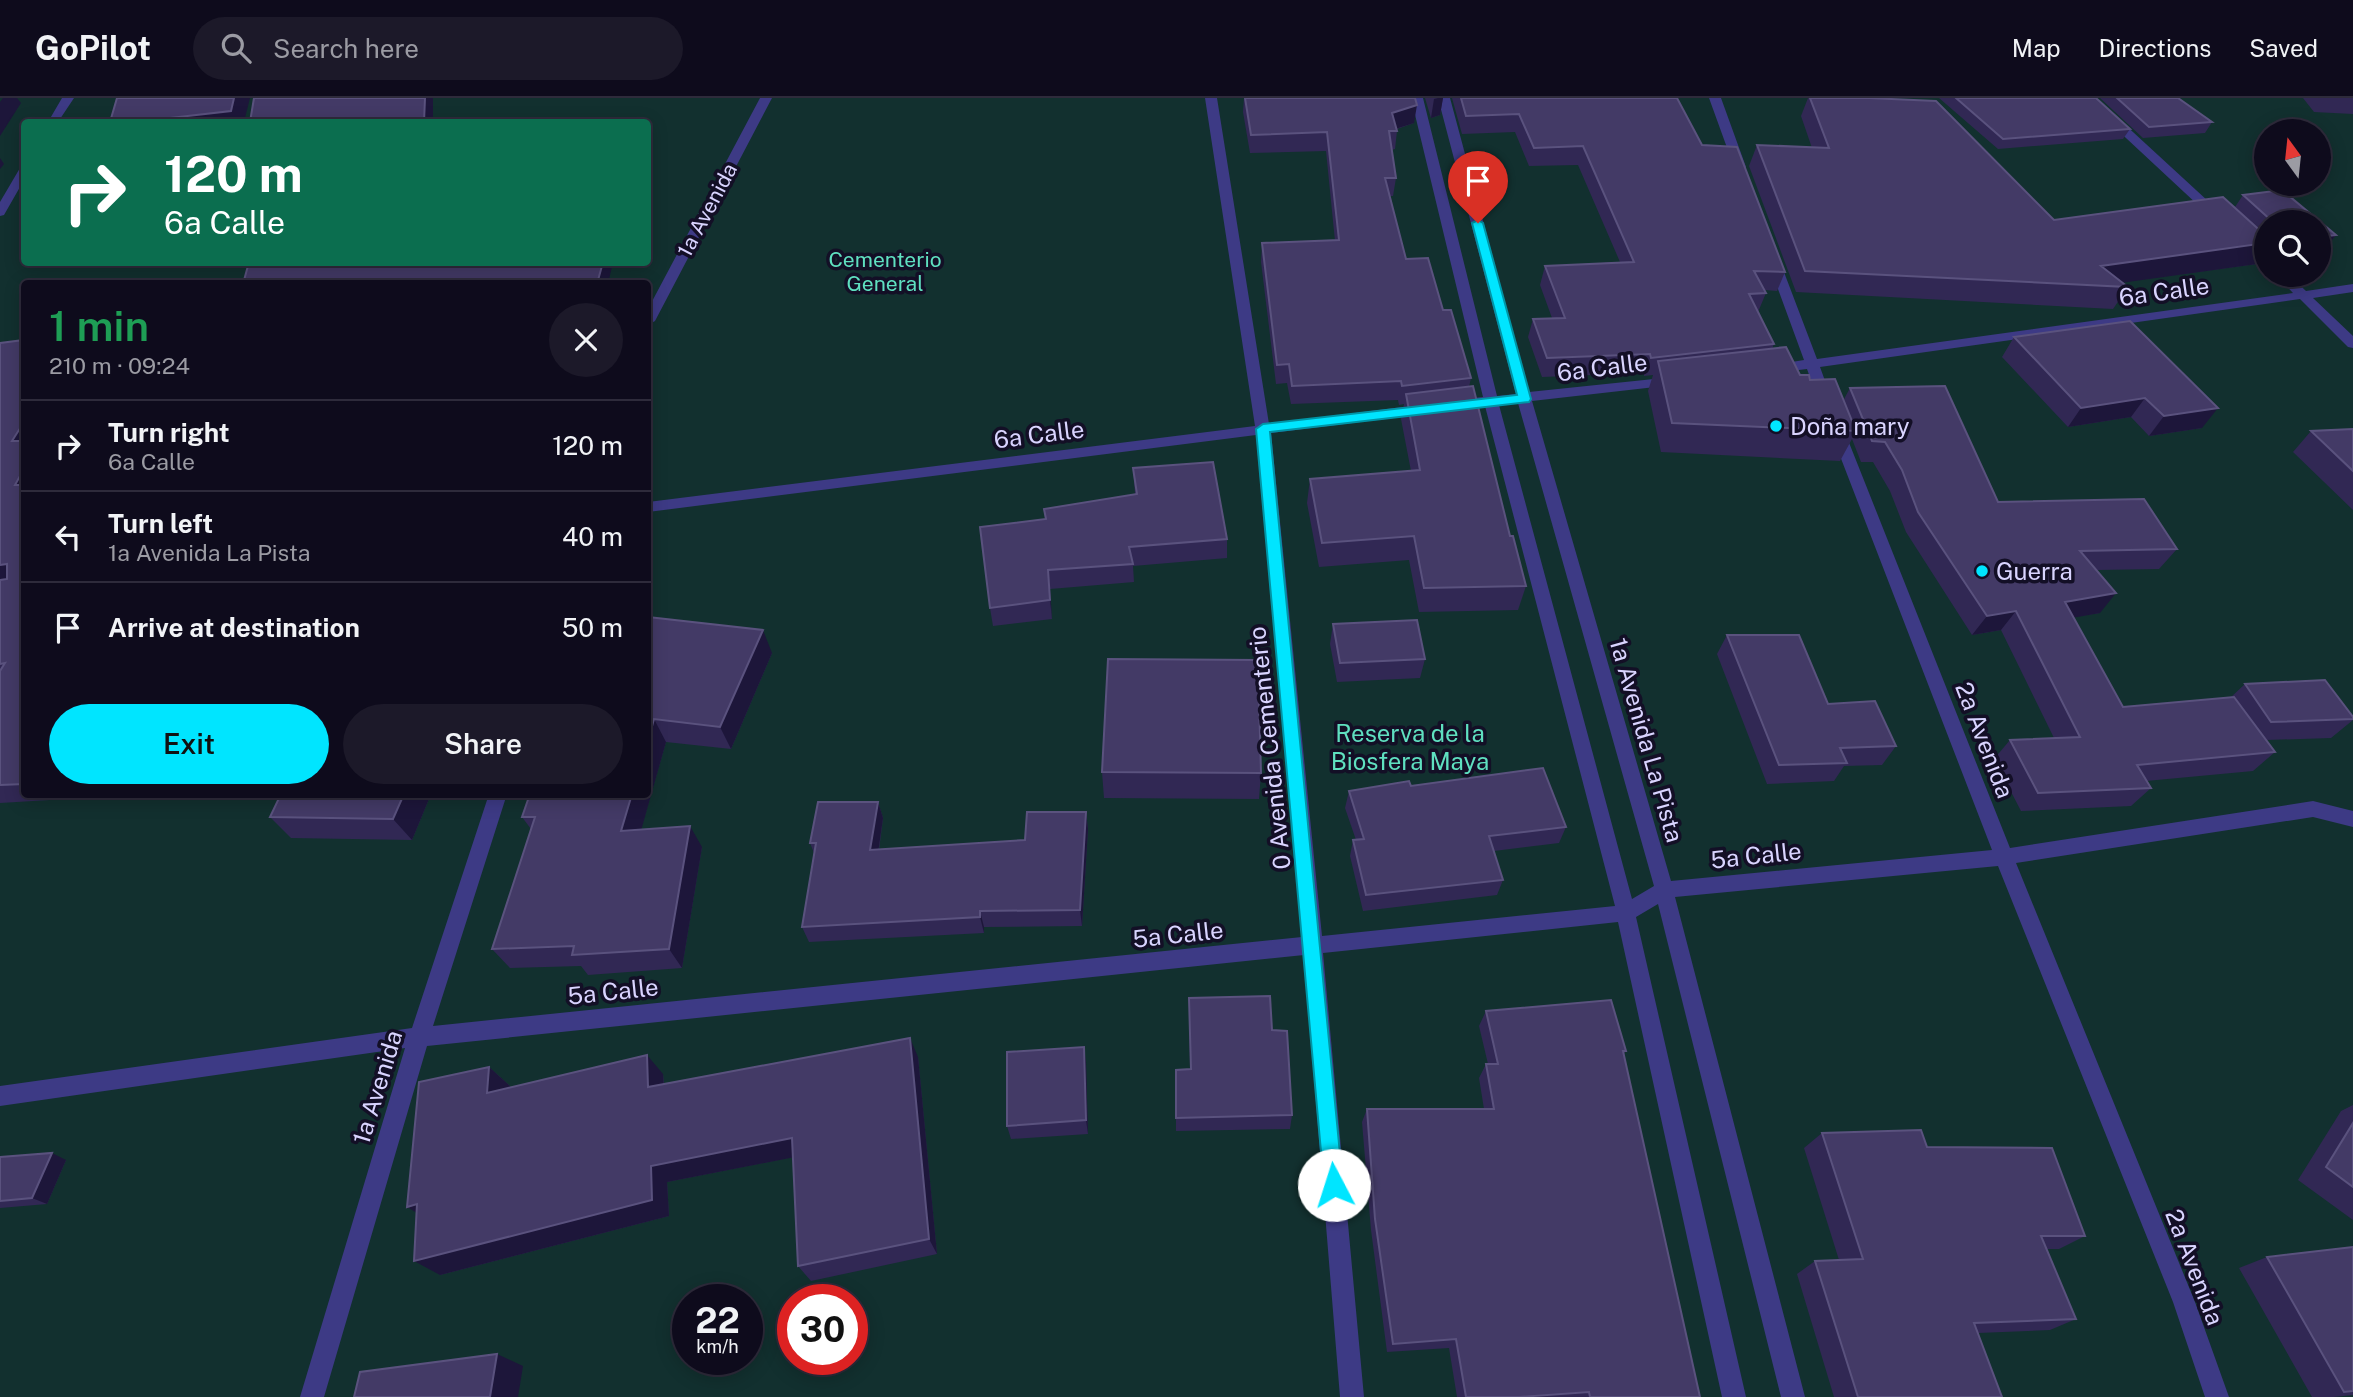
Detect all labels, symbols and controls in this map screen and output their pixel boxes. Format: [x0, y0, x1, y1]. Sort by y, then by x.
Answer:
search box [193, 17, 683, 80]
text: GoPilot [35, 29, 151, 67]
icon: search [217, 29, 255, 67]
text: Search here [273, 33, 419, 64]
text: Map [2012, 34, 2061, 62]
text: Directions [2099, 34, 2211, 62]
text: Saved [2249, 34, 2318, 62]
north arrow [2254, 119, 2331, 196]
map controls [2254, 119, 2331, 287]
text: 120 m [164, 145, 303, 203]
icon: right [49, 147, 140, 238]
pin [1448, 151, 1508, 223]
street label: 1a Avenida [672, 159, 742, 261]
icon: arrive [1459, 162, 1497, 200]
text: 6a Calle [164, 204, 285, 241]
button: search [2254, 210, 2331, 287]
park label: Cementerio General [828, 247, 942, 296]
street label: 6a Calle [2117, 271, 2211, 311]
text: 1 min [49, 301, 149, 350]
button: close [549, 303, 623, 377]
street label: 6a Calle [1555, 348, 1649, 386]
text: 210 m · 09:24 [49, 352, 190, 379]
place label: Doña mary [1790, 412, 1910, 440]
street label: 6a Calle [992, 415, 1086, 453]
text: Turn right [108, 417, 230, 448]
marker: Doña mary [1768, 418, 1784, 434]
icon: right [49, 427, 87, 465]
text: 120 m [552, 430, 623, 461]
text: 6a Calle [108, 448, 195, 475]
text: Turn left [108, 508, 213, 539]
icon: left [49, 518, 87, 556]
text: 40 m [562, 521, 623, 552]
text: 1a Avenida La Pista [108, 539, 311, 566]
place label: Guerra [1996, 557, 2073, 585]
marker: Guerra [1974, 563, 1990, 579]
icon: arrive [49, 609, 87, 647]
text: Arrive at destination [108, 612, 360, 643]
text: 50 m [562, 612, 623, 643]
street label: 0 Avenida Cementerio [1242, 625, 1296, 871]
street label: 1a Avenida La Pista [1604, 635, 1690, 845]
street label: 2a Avenida [1950, 678, 2020, 802]
button: Exit [49, 704, 329, 784]
button: Share [343, 704, 623, 784]
park label: Reserva de la Biosfera Maya [1331, 719, 1489, 775]
street label: 5a Calle [1709, 836, 1803, 874]
street label: 5a Calle [1131, 915, 1225, 953]
street label: 5a Calle [566, 972, 660, 1010]
street label: 1a Avenida [346, 1027, 408, 1147]
position arrow [1297, 1148, 1371, 1222]
street label: 2a Avenida [2160, 1205, 2230, 1329]
speed limit sign: 30 [777, 1284, 868, 1375]
text: 22 [695, 1300, 740, 1341]
text: km/h [696, 1336, 739, 1357]

